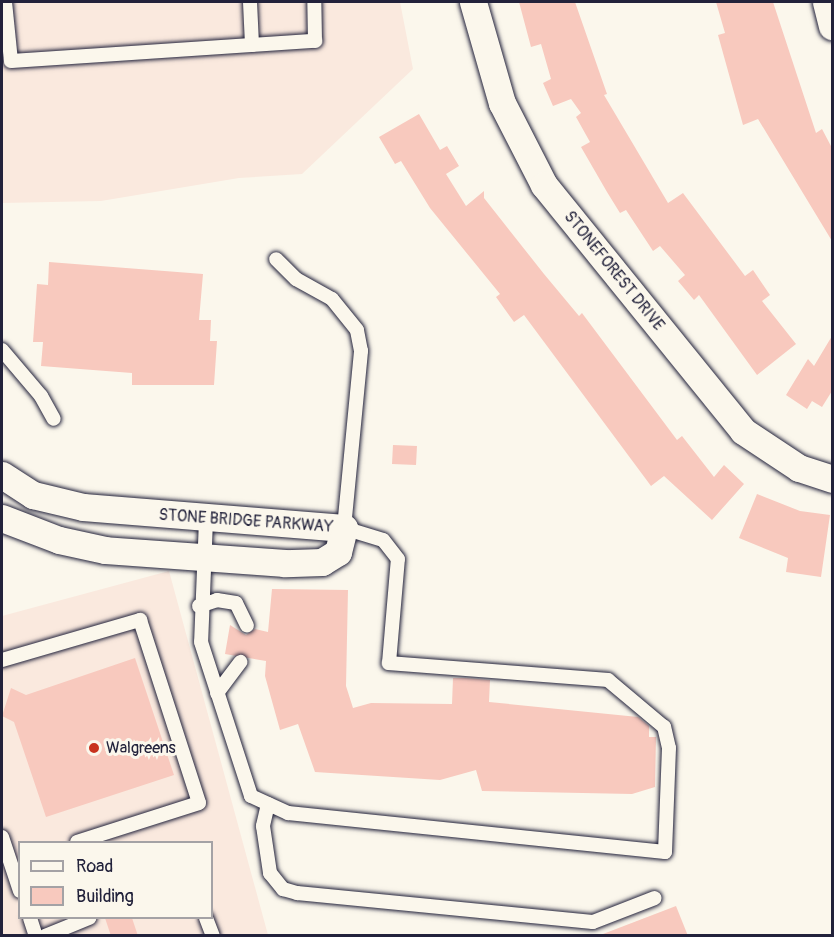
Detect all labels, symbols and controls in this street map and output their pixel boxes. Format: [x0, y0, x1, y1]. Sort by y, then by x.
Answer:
street label: STONEFOREST DRIVE [560, 207, 668, 335]
street label: STONE BRIDGE PARKWAY [158, 505, 334, 537]
place label: Walgreens [106, 738, 176, 758]
marker: Walgreens [87, 741, 101, 755]
legend [18, 841, 213, 919]
text: Road [76, 855, 113, 878]
text: Building [76, 885, 134, 908]

